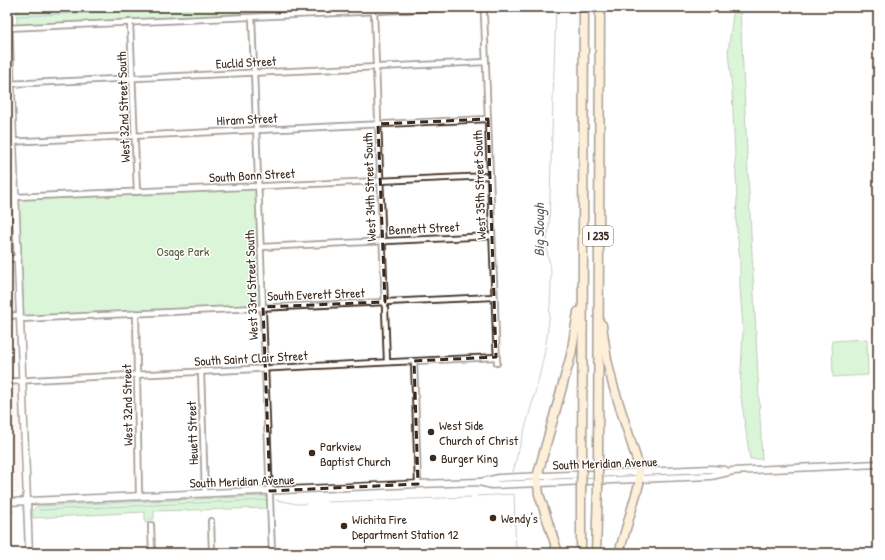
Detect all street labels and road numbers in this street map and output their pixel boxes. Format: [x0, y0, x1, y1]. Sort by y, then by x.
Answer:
street label: West 32nd Street South [112, 51, 134, 163]
street label: Euclid Street [215, 51, 277, 73]
street label: Hiram Street [216, 108, 279, 130]
street label: West 35th Street South [468, 129, 490, 240]
street label: West 34th Street South [358, 132, 380, 242]
street label: South Bonn Street [209, 164, 296, 186]
street label: Bennett Street [388, 217, 460, 239]
road number: I 235 [583, 226, 613, 246]
street label: West 33rd Street South [240, 229, 262, 340]
street label: South Everett Street [267, 283, 366, 305]
street label: South Saint Clair Street [194, 346, 309, 370]
street label: West 32nd Street [117, 363, 137, 446]
street label: Heuett Street [182, 400, 202, 465]
street label: South Meridian Avenue [552, 452, 658, 474]
street label: South Meridian Avenue [189, 470, 295, 492]

